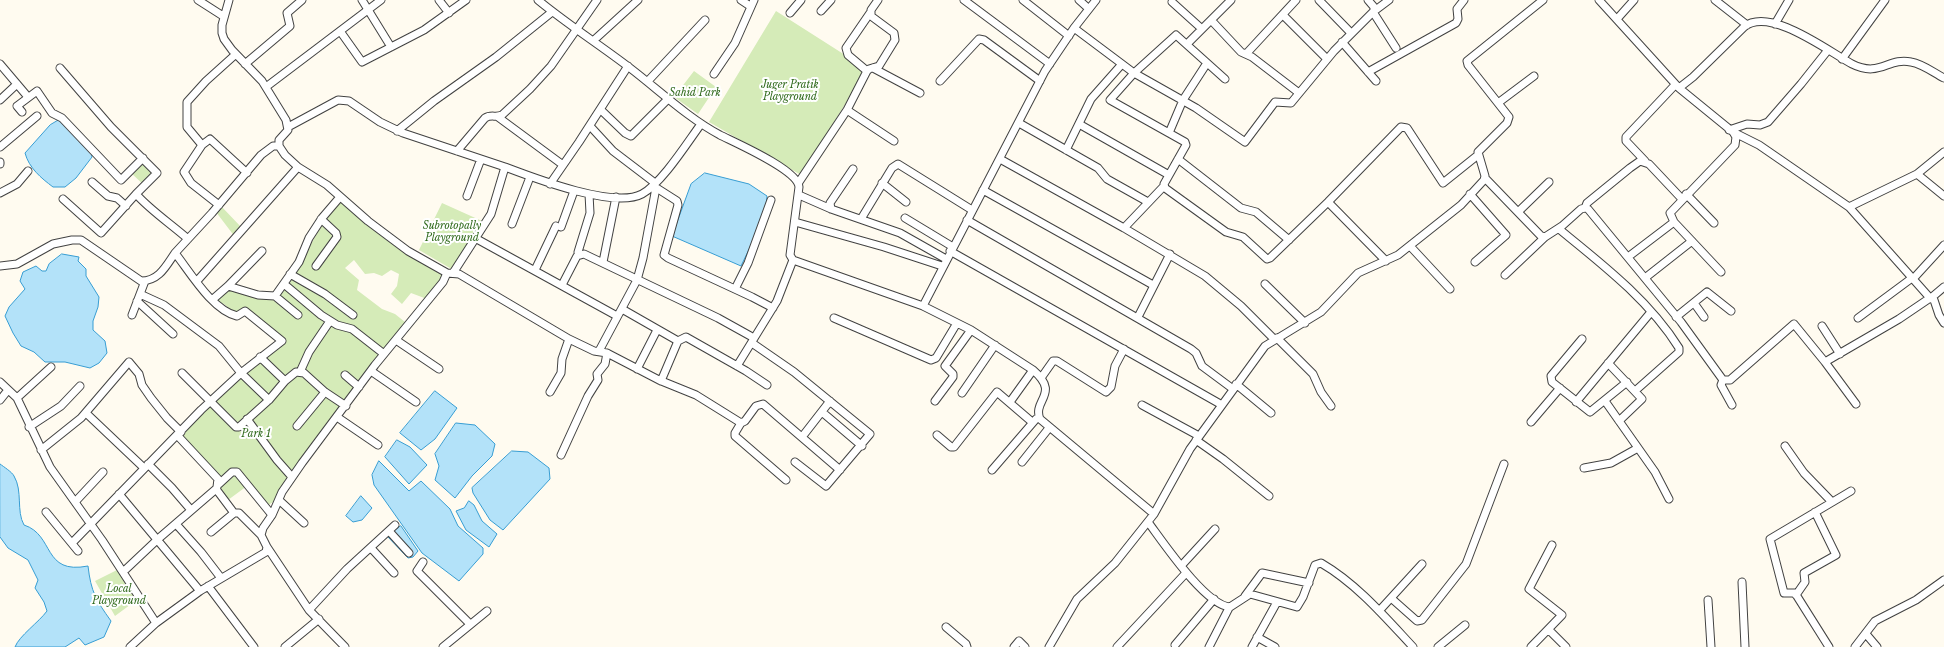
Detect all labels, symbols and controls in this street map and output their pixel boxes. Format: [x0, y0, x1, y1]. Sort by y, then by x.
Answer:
park label: Juger Pratik Playground [761, 79, 819, 102]
park label: Sahid Park [669, 87, 721, 99]
park label: Subrotopally Playground [423, 220, 481, 244]
park label: Park 1 [241, 428, 271, 440]
park label: Local Playground [92, 583, 146, 606]

